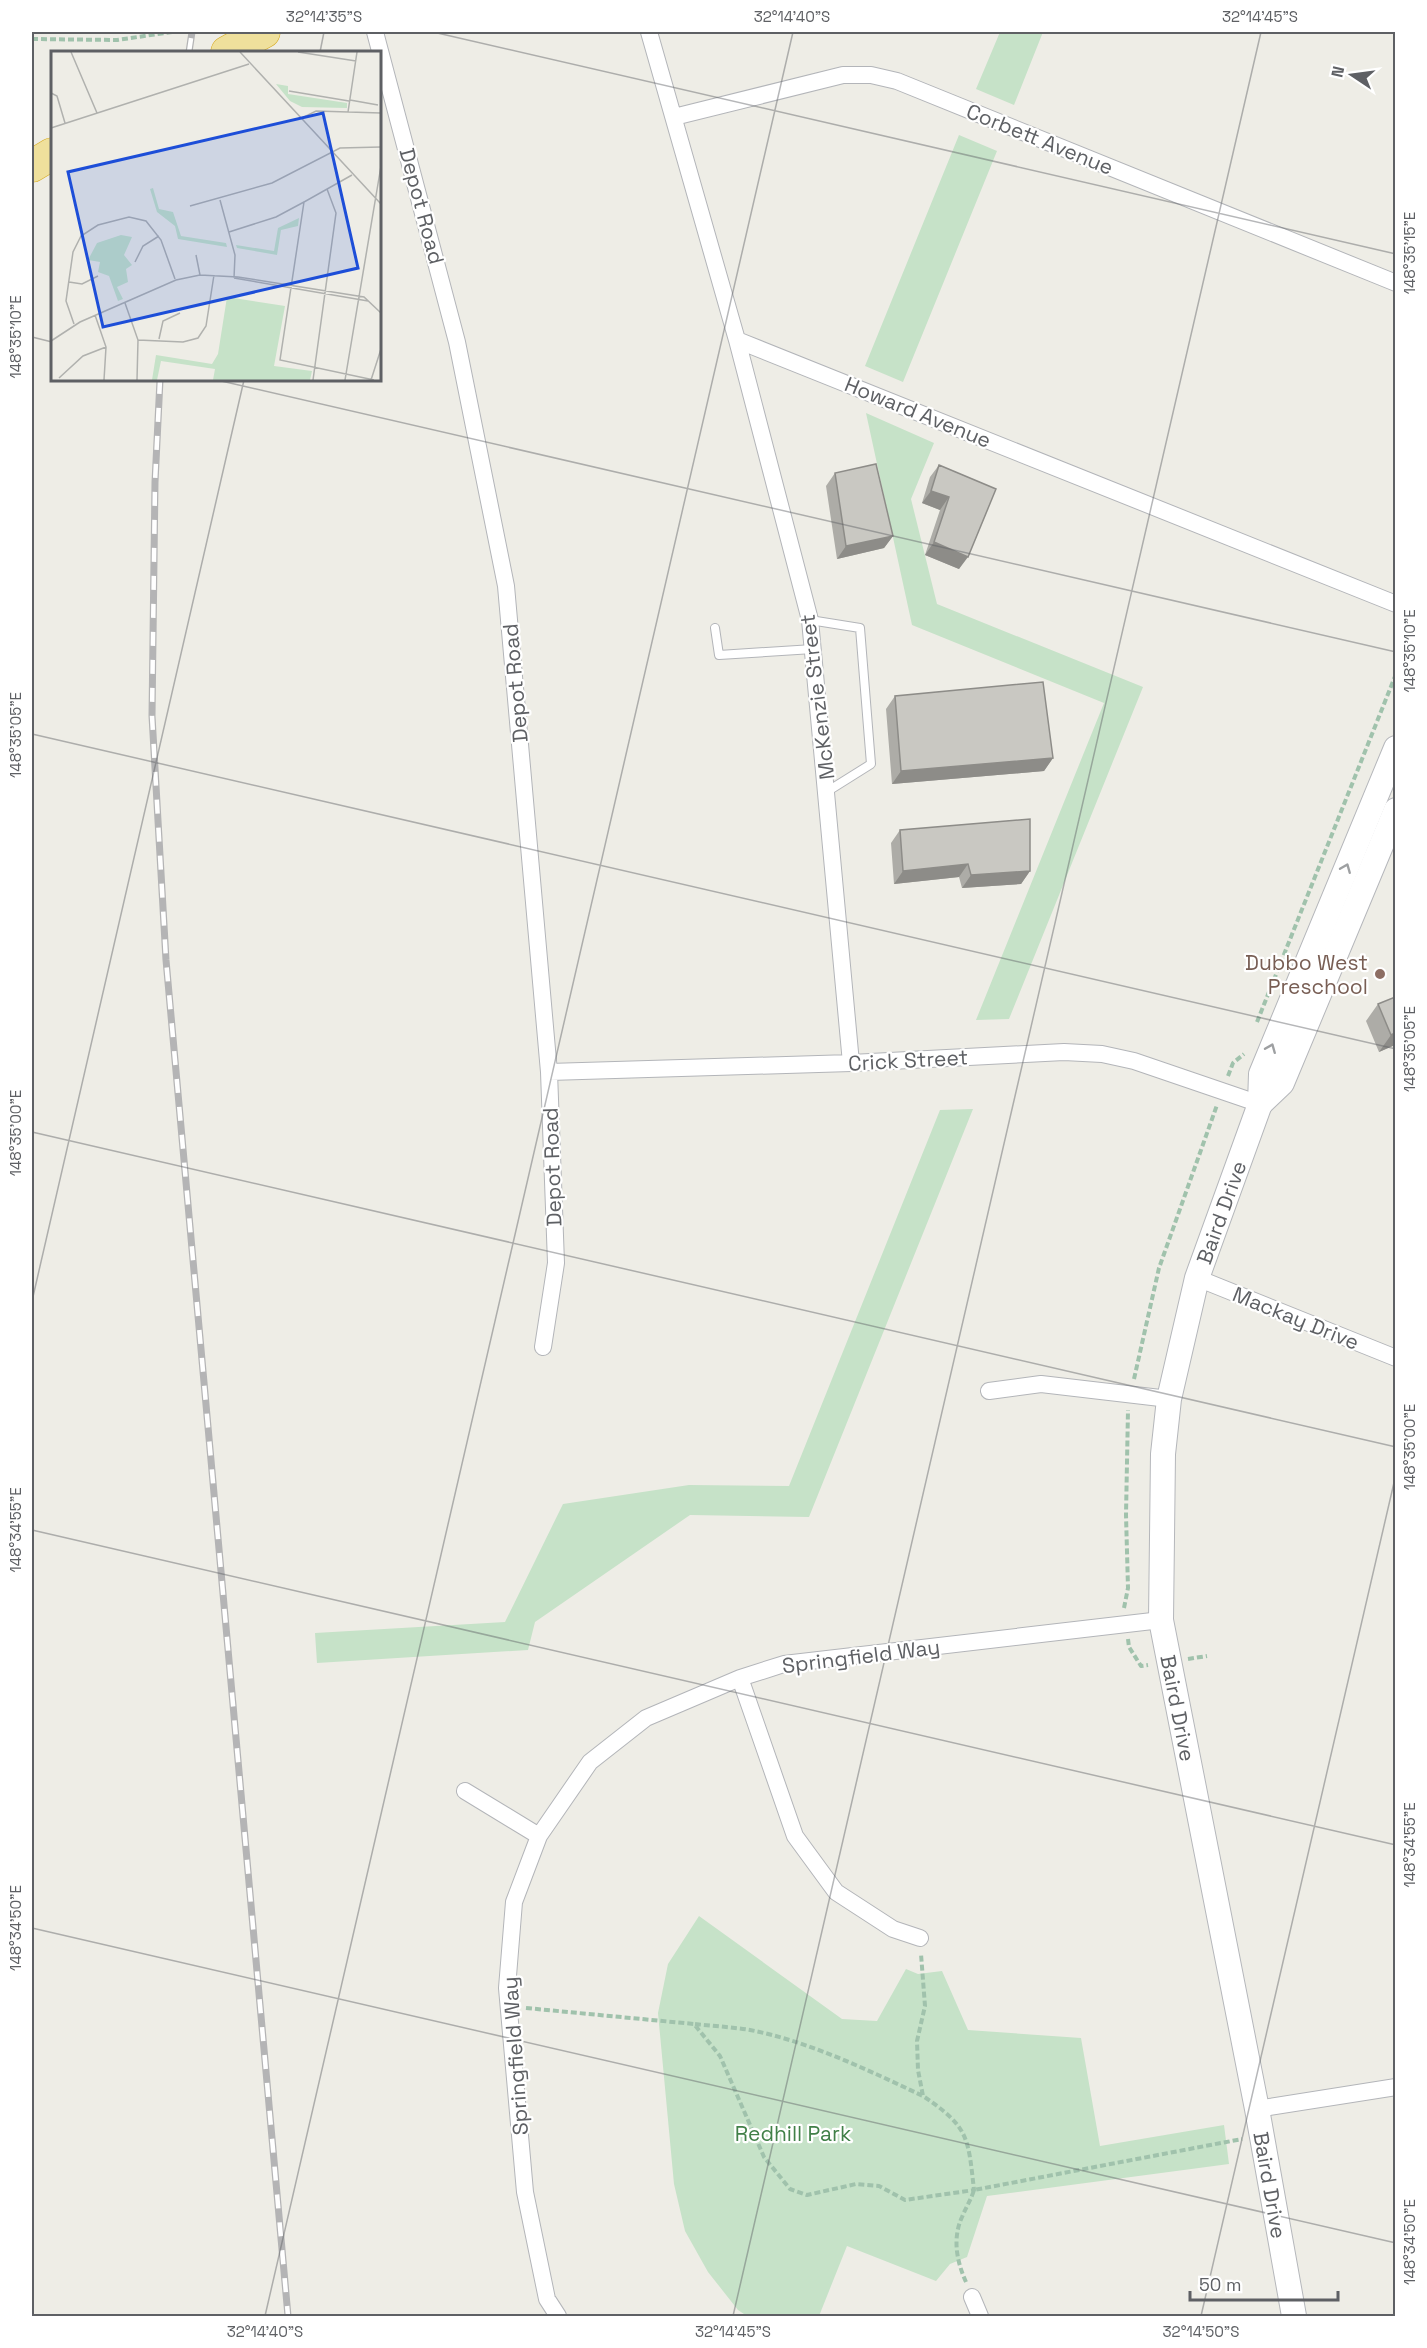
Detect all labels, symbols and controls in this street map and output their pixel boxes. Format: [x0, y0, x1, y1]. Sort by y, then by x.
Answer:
text: 32°14'35"S [286, 7, 362, 26]
text: 32°14'40"S [754, 7, 830, 26]
text: 32°14'45"S [1222, 7, 1298, 26]
north arrow [1322, 45, 1382, 105]
inset map [51, 51, 381, 381]
text: N [1326, 64, 1349, 79]
street label: Corbett Avenue [963, 97, 1117, 181]
street label: Depot Road [394, 145, 450, 267]
text: 148°35'15"E [1400, 212, 1419, 294]
text: 148°35'10"E [6, 295, 25, 379]
street label: Howard Avenue [841, 370, 995, 454]
text: 148°35'10"E [1400, 609, 1419, 693]
street label: McKenzie Street [793, 613, 841, 781]
street label: Depot Road [496, 623, 534, 743]
text: 148°35'05"E [6, 692, 25, 778]
one-way arrow [1339, 863, 1351, 874]
place label: Dubbo West Preschool [1245, 949, 1368, 1000]
marker: Dubbo West Preschool [1373, 967, 1387, 981]
text: 148°35'05"E [1400, 1006, 1419, 1092]
street label: Crick Street [847, 1043, 969, 1077]
one-way arrow [1264, 1043, 1276, 1054]
text: 148°35'00"E [6, 1090, 25, 1176]
street label: Depot Road [536, 1107, 568, 1227]
street label: Baird Drive [1190, 1157, 1252, 1268]
street label: Mackay Drive [1229, 1280, 1363, 1356]
text: 148°35'00"E [1400, 1404, 1419, 1490]
text: 148°34'55"E [6, 1487, 25, 1573]
street label: Springfield Way [780, 1633, 942, 1679]
street label: Baird Drive [1154, 1652, 1202, 1764]
text: 148°34'55"E [1400, 1802, 1419, 1888]
text: 148°34'50"E [6, 1885, 25, 1971]
street label: Springfield Way [496, 1976, 534, 2136]
park label: Redhill Park [735, 2120, 851, 2147]
street label: Baird Drive [1247, 2130, 1293, 2240]
text: 148°34'50"E [1400, 2199, 1419, 2285]
scale bar [1190, 2264, 1338, 2302]
text: 50 m [1199, 2273, 1241, 2296]
text: 32°14'40"S [227, 2322, 303, 2341]
text: 32°14'45"S [695, 2322, 771, 2341]
text: 32°14'50"S [1163, 2322, 1239, 2341]

